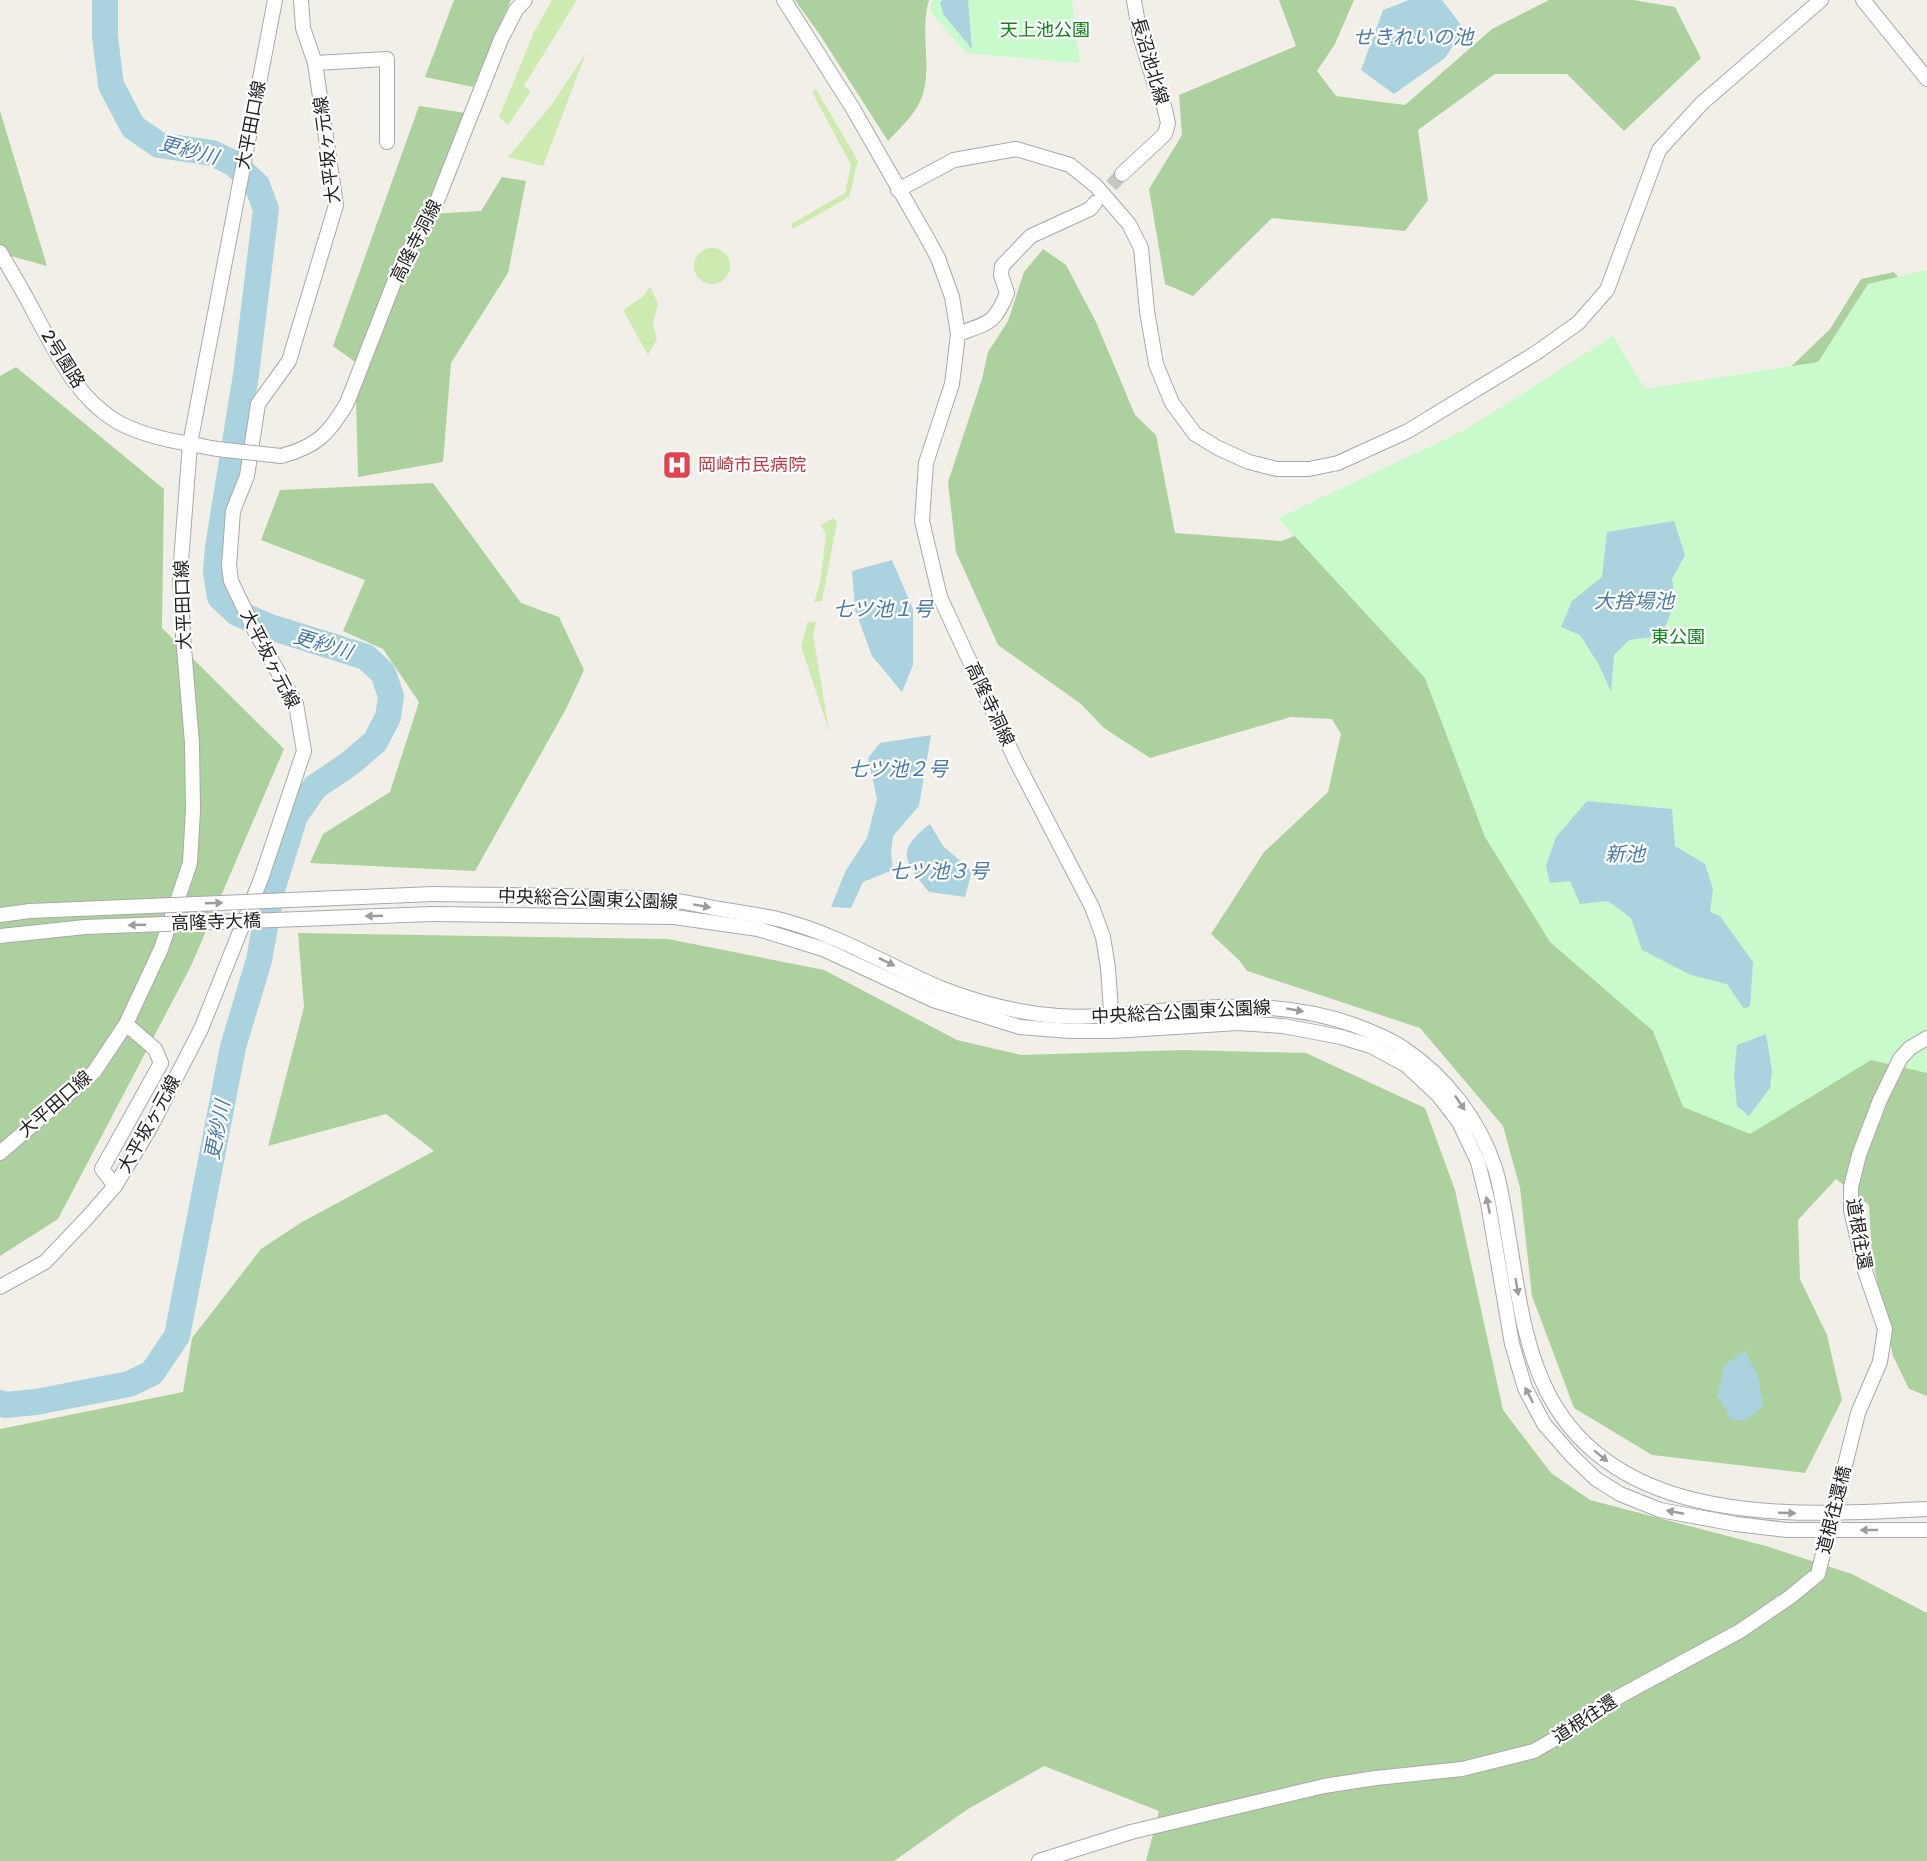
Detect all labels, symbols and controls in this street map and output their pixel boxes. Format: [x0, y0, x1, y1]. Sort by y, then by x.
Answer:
street label: 長沼池北線 [1127, 15, 1173, 107]
park label: 天上池公園 [1000, 19, 1090, 41]
water label: せきれいの池 [1353, 25, 1475, 49]
street label: 大平田口線 [232, 79, 270, 171]
street label: 大平坂ヶ元線 [310, 95, 344, 205]
water label: 更紗川 [157, 131, 223, 170]
street label: 高隆寺洞線 [386, 196, 446, 286]
street label: 2号園路 [37, 326, 89, 392]
hospital icon: 岡崎市民病院 [661, 449, 693, 481]
place label: 岡崎市民病院 [698, 454, 806, 476]
street label: 大平田口線 [170, 560, 196, 650]
water label: 大捨場池 [1594, 589, 1676, 613]
water label: 七ツ池１号 [833, 597, 935, 621]
street label: 大平坂ヶ元線 [236, 606, 304, 712]
water label: 更紗川 [291, 624, 357, 665]
park label: 東公園 [1651, 626, 1705, 648]
street label: 高隆寺洞線 [961, 659, 1019, 749]
water label: 七ツ池２号 [848, 757, 950, 781]
water label: 新池 [1605, 842, 1647, 866]
water label: 七ツ池３号 [889, 859, 991, 883]
street label: 中央総合公園東公園線 [498, 885, 678, 913]
one-way arrow [205, 898, 224, 907]
one-way arrow [692, 902, 711, 911]
street label: 高隆寺大橋 [171, 909, 261, 935]
one-way arrow [364, 912, 383, 921]
one-way arrow [127, 920, 146, 929]
one-way arrow [879, 957, 896, 966]
street label: 中央総合公園東公園線 [1091, 996, 1271, 1028]
one-way arrow [1286, 1005, 1305, 1014]
street label: 大平田口線 [14, 1066, 96, 1142]
street label: 大平坂ヶ元線 [113, 1071, 185, 1177]
one-way arrow [1454, 1094, 1466, 1110]
water label: 更紗川 [199, 1096, 235, 1162]
one-way arrow [1483, 1195, 1492, 1214]
street label: 道根往還 [1842, 1197, 1876, 1271]
one-way arrow [1513, 1277, 1522, 1296]
one-way arrow [1524, 1386, 1534, 1403]
one-way arrow [1594, 1450, 1609, 1462]
street label: 道根往還橋 [1812, 1464, 1856, 1556]
one-way arrow [1665, 1507, 1684, 1516]
one-way arrow [1777, 1508, 1796, 1517]
one-way arrow [1859, 1525, 1878, 1535]
street label: 道根往還 [1549, 1690, 1621, 1748]

